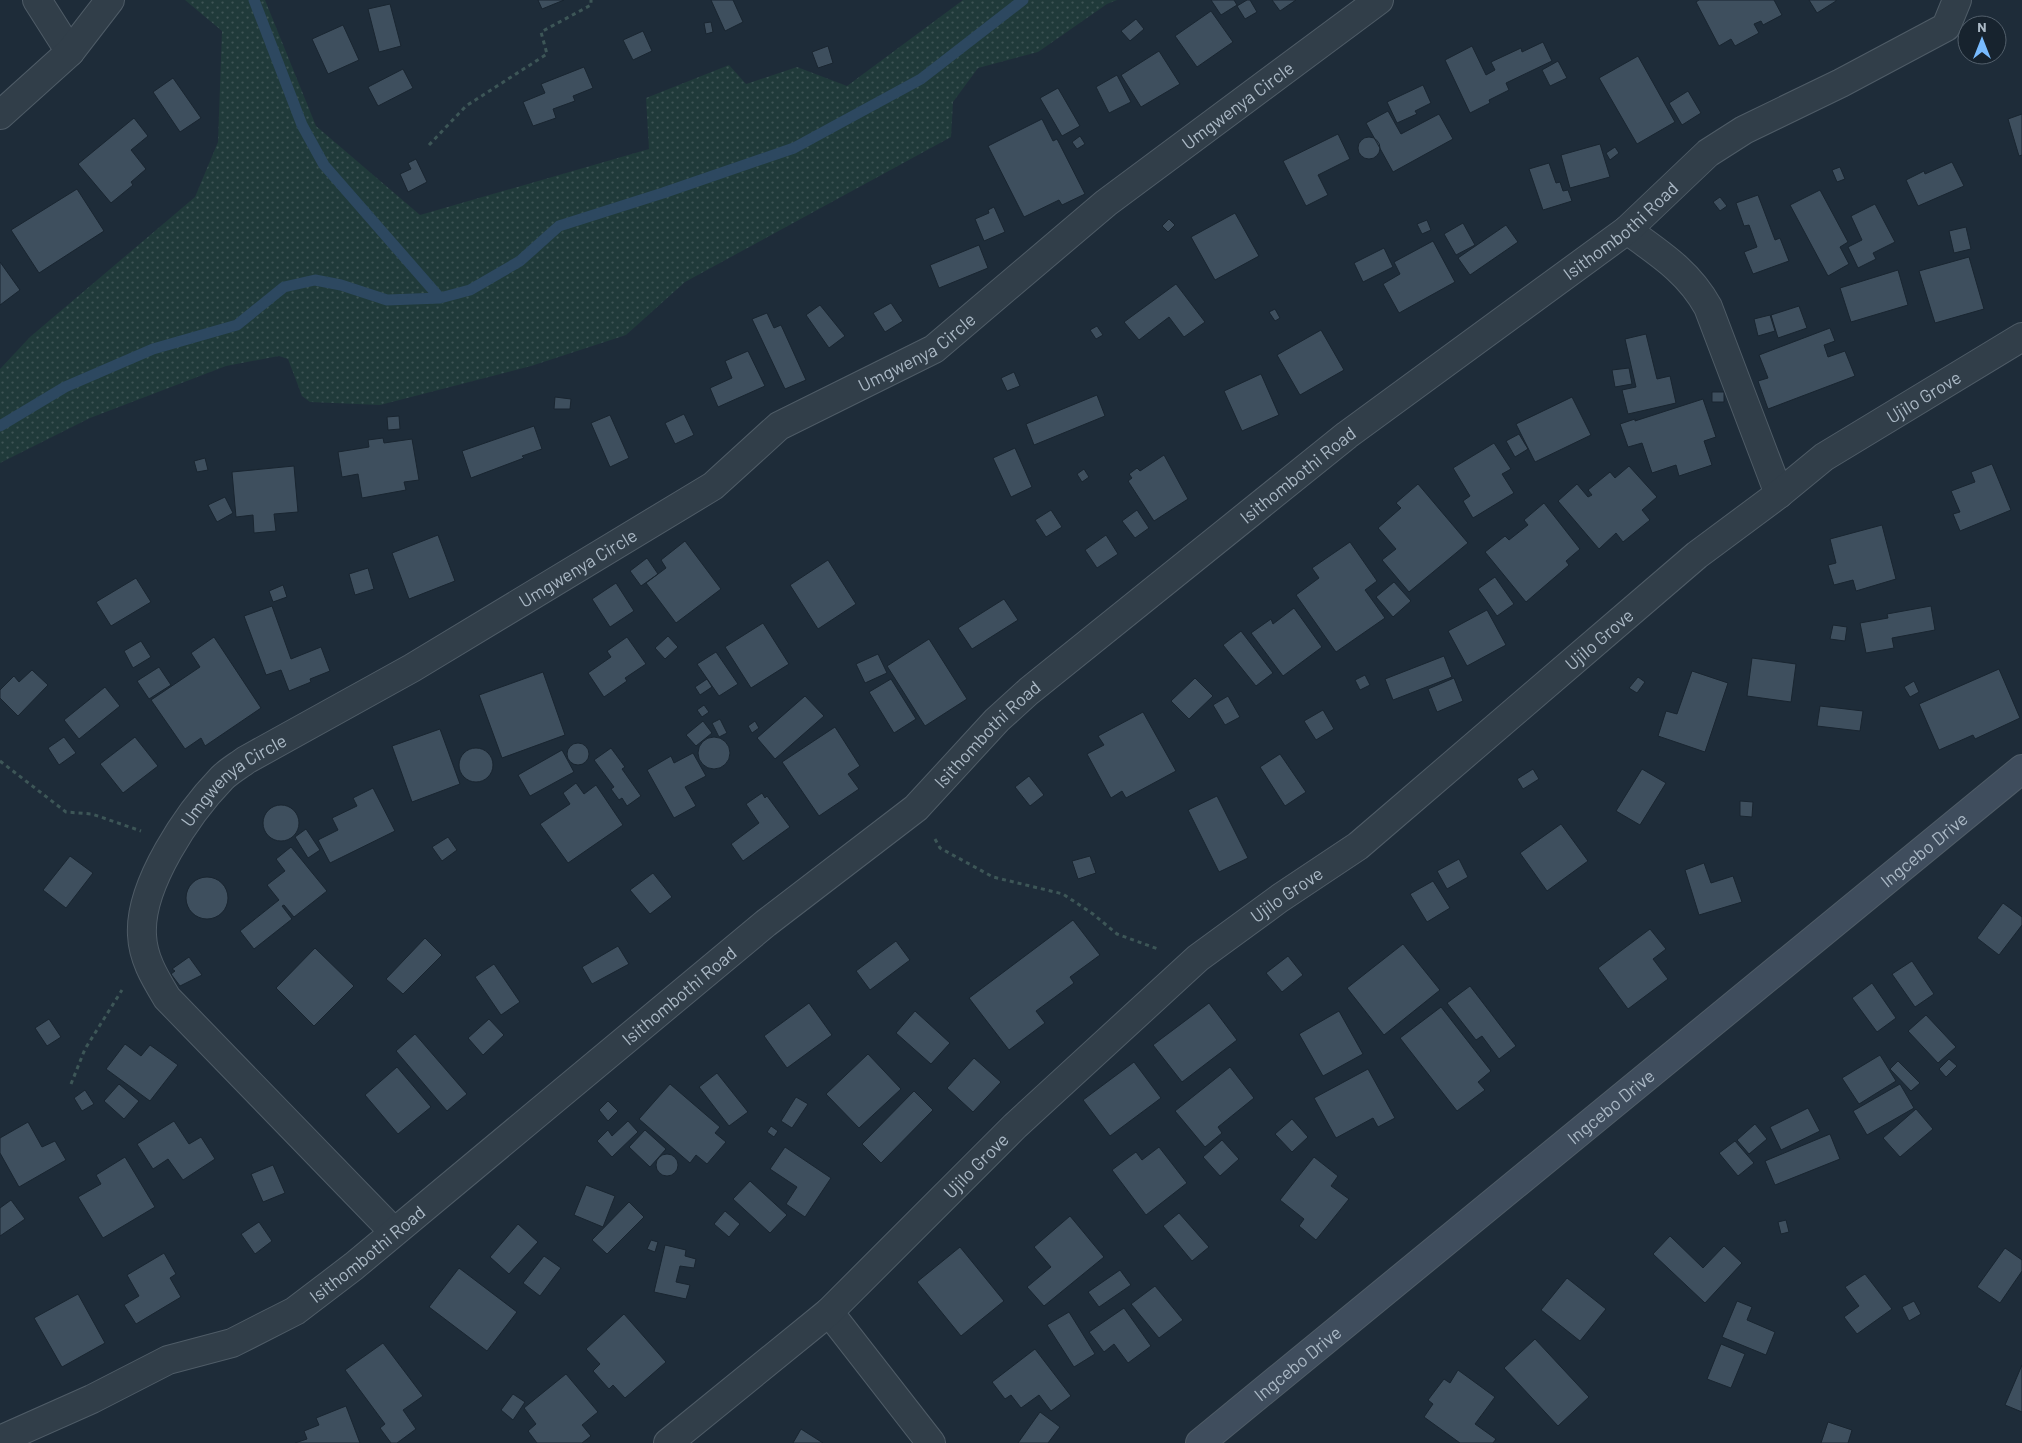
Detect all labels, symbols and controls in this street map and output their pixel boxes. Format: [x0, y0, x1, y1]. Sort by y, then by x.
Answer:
north arrow [1957, 15, 2007, 65]
text: N [1977, 18, 1987, 35]
street label: Umgwenya Circle [1177, 56, 1298, 154]
street label: Isithombothi Road [1559, 177, 1682, 284]
street label: Umgwenya Circle [854, 308, 980, 396]
street label: Ujilo Grove [1882, 366, 1965, 428]
street label: Isithombothi Road [1235, 421, 1360, 528]
street label: Umgwenya Circle [515, 524, 641, 612]
street label: Ujilo Grove [1560, 604, 1638, 675]
street label: Isithombothi Road [929, 675, 1045, 792]
street label: Umgwenya Circle [176, 729, 290, 831]
street label: Ingcebo Drive [1876, 807, 1972, 892]
street label: Ujilo Grove [1246, 862, 1327, 927]
street label: Isithombothi Road [617, 941, 741, 1050]
street label: Ingcebo Drive [1563, 1064, 1659, 1148]
street label: Ujilo Grove [939, 1128, 1013, 1202]
street label: Isithombothi Road [305, 1201, 429, 1307]
street label: Ingcebo Drive [1249, 1321, 1345, 1405]

